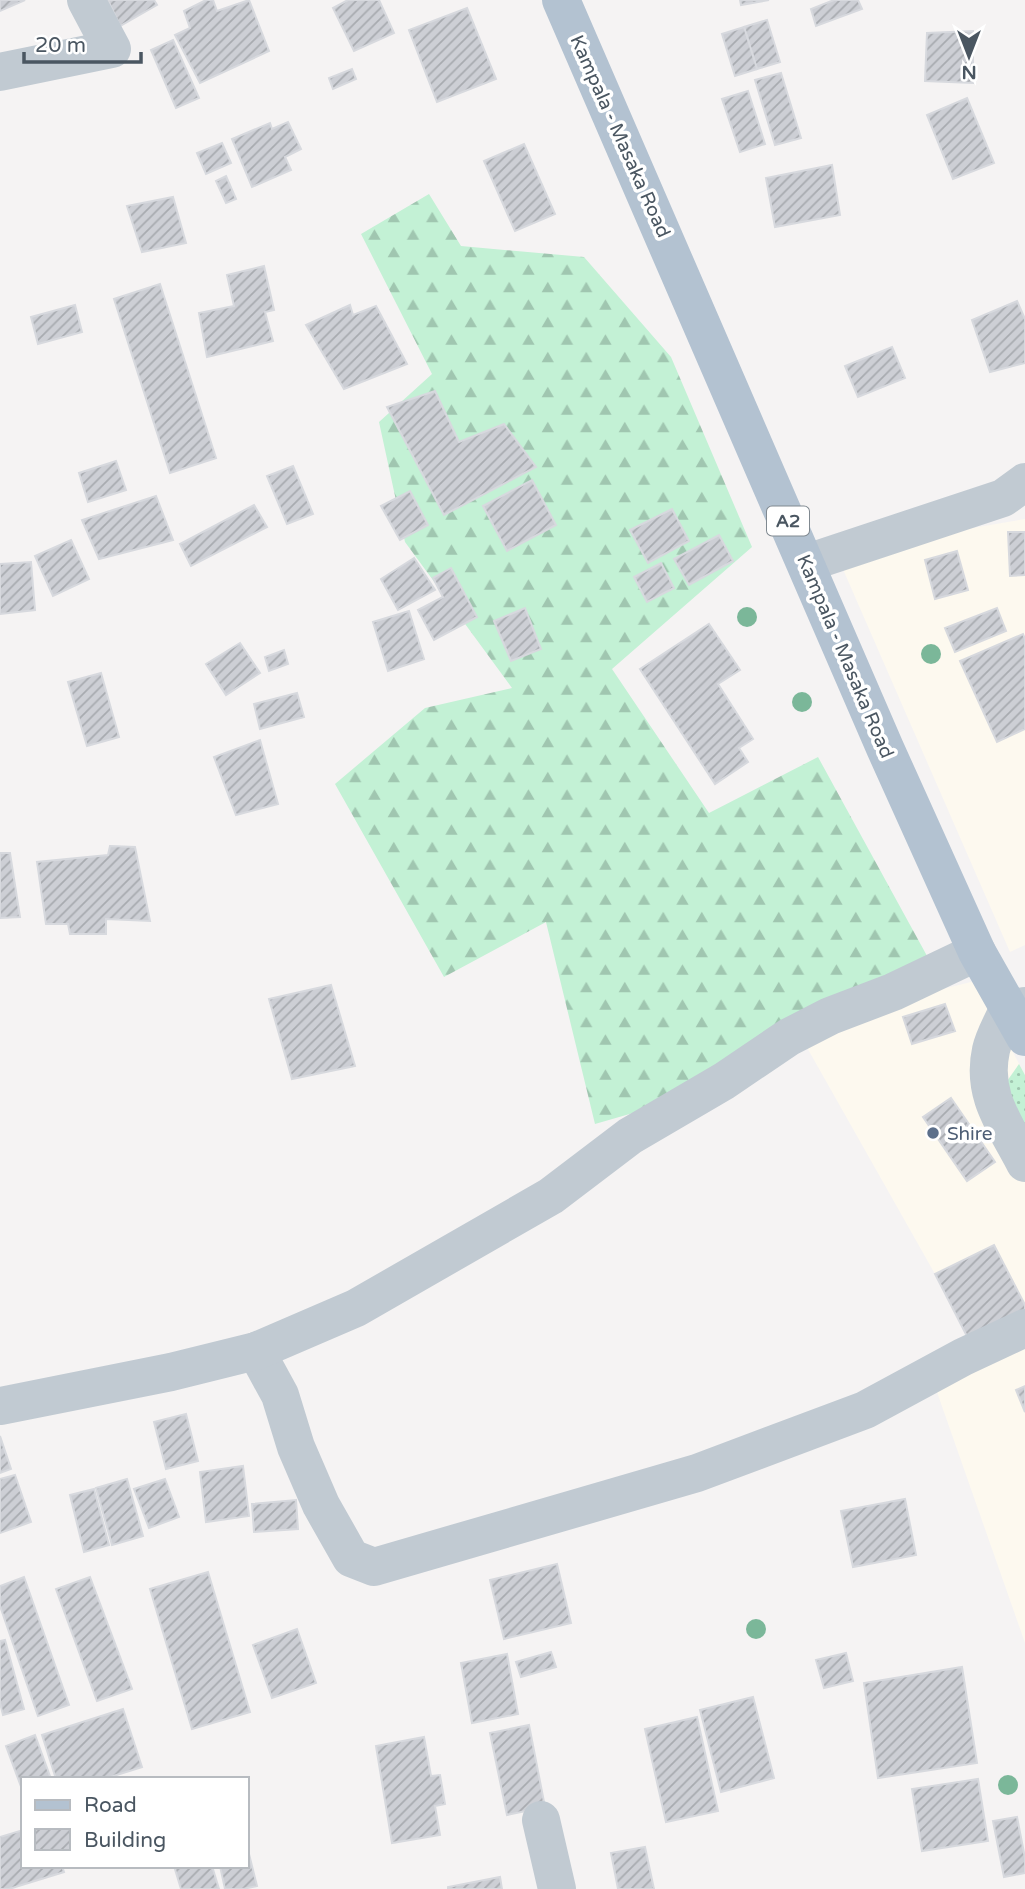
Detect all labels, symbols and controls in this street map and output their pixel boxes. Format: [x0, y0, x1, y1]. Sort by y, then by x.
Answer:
scale bar [24, 21, 142, 65]
north arrow [934, 21, 1004, 91]
street label: Kampala - Masaka Road [566, 32, 675, 241]
text: 20 m [35, 33, 86, 58]
text: N [961, 61, 977, 83]
road number: A2 [767, 506, 809, 536]
street label: Kampala - Masaka Road [792, 551, 898, 761]
place label: Shire [947, 1123, 993, 1145]
marker: Shire [925, 1125, 941, 1141]
legend [21, 1777, 248, 1868]
text: Road [84, 1793, 137, 1818]
text: Building [84, 1828, 166, 1853]

